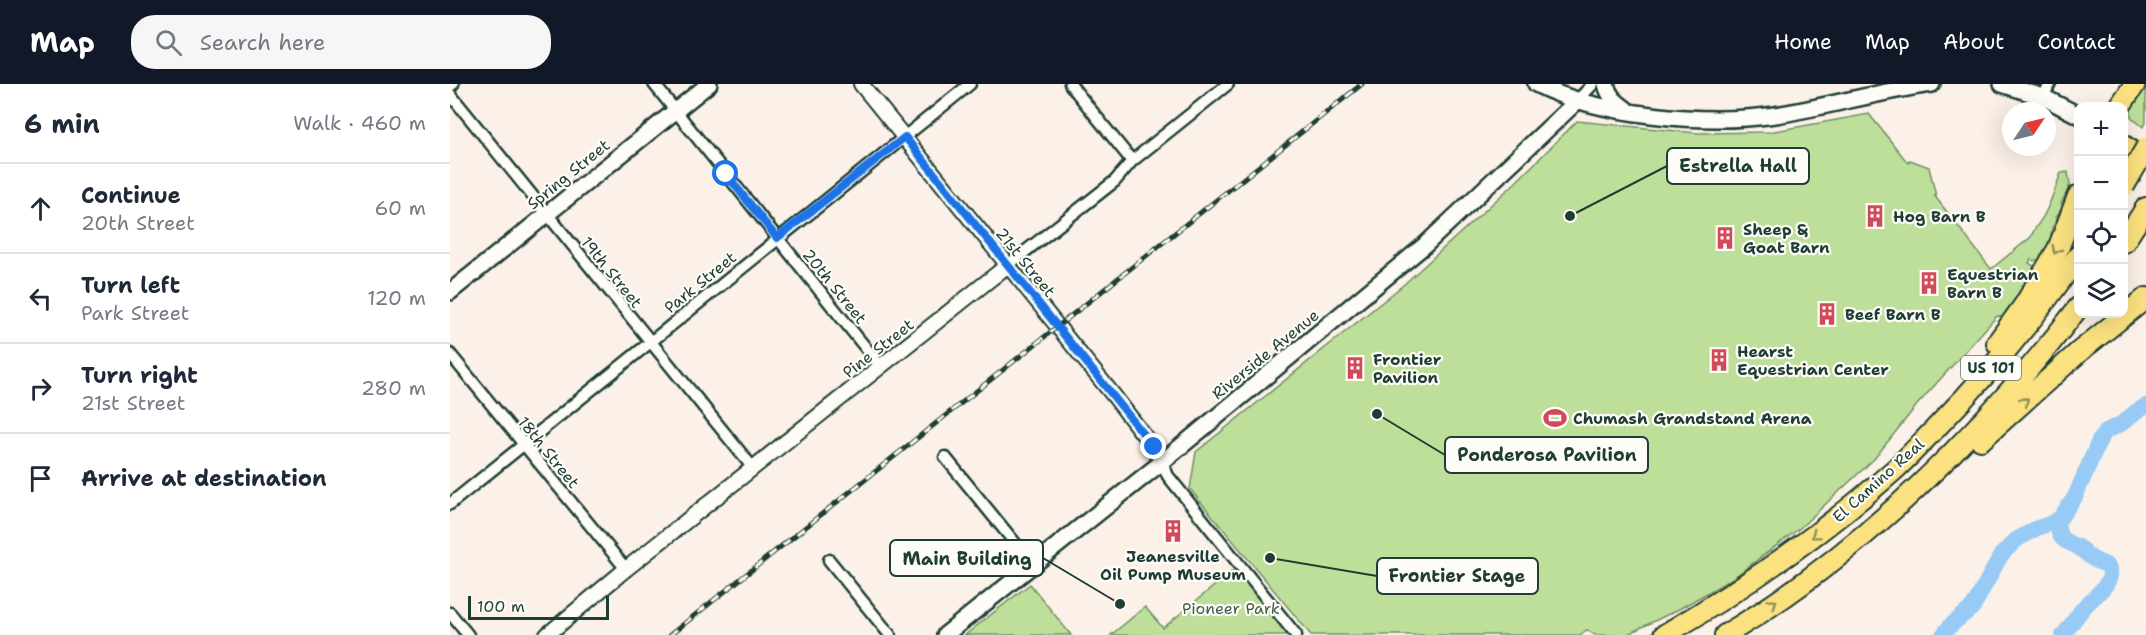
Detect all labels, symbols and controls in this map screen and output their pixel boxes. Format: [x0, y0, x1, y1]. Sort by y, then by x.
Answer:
search box [131, 15, 551, 69]
text: Map [30, 23, 95, 61]
icon: search [152, 26, 185, 59]
text: Search here [200, 28, 325, 57]
text: Home [1774, 28, 1832, 56]
text: Map [1865, 28, 1910, 56]
text: About [1943, 28, 2004, 56]
text: Contact [2037, 28, 2116, 56]
north arrow [2002, 102, 2056, 156]
map controls [2074, 102, 2128, 318]
button: + [2074, 102, 2128, 156]
text: 6 min [24, 106, 100, 141]
text: Walk · 460 m [293, 110, 426, 136]
street label: Spring Street [523, 135, 614, 214]
callout: Estrella Hall [1667, 148, 1809, 184]
text: Estrella Hall [1679, 154, 1797, 178]
button: − [2074, 156, 2128, 210]
route start [712, 160, 738, 186]
text: Continue [81, 181, 181, 210]
icon: ahead [24, 192, 57, 225]
text: 60 m [374, 195, 426, 221]
building icon: Hog Barn B [1862, 203, 1888, 229]
place label: Hog Barn B [1893, 206, 1986, 227]
text: 20th Street [81, 210, 195, 236]
button: locate [2074, 210, 2128, 264]
place label: Sheep & Goat Barn [1743, 219, 1830, 258]
street label: 21st Street [991, 223, 1060, 301]
building icon: Sheep & Goat Barn [1712, 225, 1738, 251]
street label: 19th Street [576, 232, 647, 312]
street label: 20th Street [798, 244, 871, 328]
one-way arrow [2052, 244, 2063, 255]
street label: Park Street [660, 247, 741, 318]
place label: Equestrian Barn B [1947, 264, 2039, 303]
button: layers [2074, 264, 2128, 318]
building icon: Equestrian Barn B [1916, 270, 1942, 296]
text: Turn left [81, 271, 180, 300]
icon: left [24, 282, 57, 315]
text: 120 m [367, 285, 426, 311]
text: Park Street [81, 300, 190, 326]
building icon: Beef Barn B [1814, 301, 1840, 327]
place label: Beef Barn B [1845, 304, 1941, 325]
street label: Riverside Avenue [1207, 305, 1323, 404]
street label: Pine Street [838, 314, 918, 383]
place label: Hearst Equestrian Center [1737, 341, 1889, 380]
building icon: Hearst Equestrian Center [1706, 347, 1732, 373]
place label: Frontier Pavilion [1373, 349, 1442, 388]
building icon: Frontier Pavilion [1342, 355, 1368, 381]
road number: US 101 [1961, 356, 2021, 380]
text: Turn right [81, 361, 198, 390]
icon: right [24, 372, 57, 405]
text: 280 m [361, 375, 426, 401]
text: 21st Street [81, 390, 185, 416]
one-way arrow [2018, 397, 2029, 408]
sports icon: Chumash Grandstand Arena [1542, 405, 1568, 431]
place label: Chumash Grandstand Arena [1573, 408, 1812, 429]
street label: 18th Street [513, 412, 584, 493]
route end [1140, 433, 1166, 459]
street label: El Camino Real [1828, 433, 1929, 527]
callout: Ponderosa Pavilion [1445, 437, 1648, 473]
text: Ponderosa Pavilion [1457, 443, 1637, 467]
icon: arrive [24, 462, 57, 495]
text: Arrive at destination [81, 464, 327, 493]
building icon: Jeanesville Oil Pump Museum [1160, 518, 1186, 544]
one-way arrow [1810, 527, 1821, 538]
callout: Main Building [890, 540, 1043, 576]
place label: Jeanesville Oil Pump Museum [1100, 546, 1246, 585]
text: Main Building [902, 547, 1032, 571]
callout: Frontier Stage [1377, 558, 1538, 594]
text: Frontier Stage [1389, 564, 1526, 588]
scale bar [468, 593, 609, 620]
text: 100 m [477, 596, 525, 617]
park label: Pioneer Park [1182, 598, 1280, 619]
one-way arrow [1767, 599, 1778, 610]

